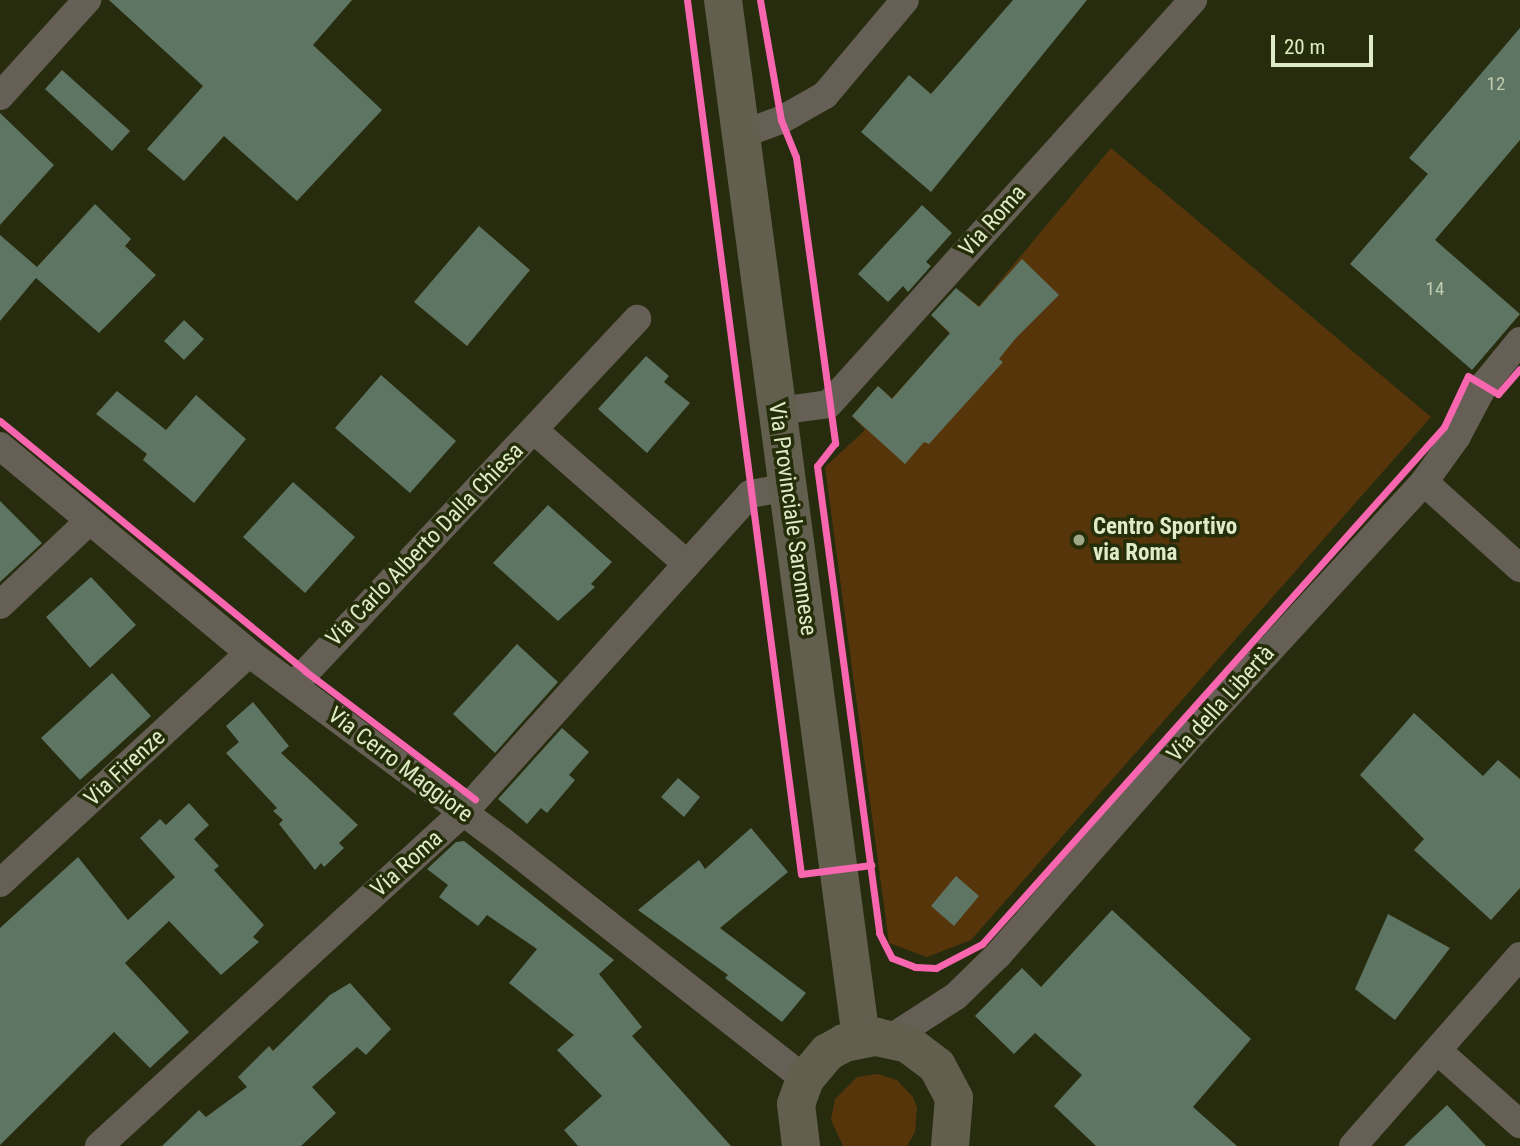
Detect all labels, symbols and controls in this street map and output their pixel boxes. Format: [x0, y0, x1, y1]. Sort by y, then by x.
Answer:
scale bar [1275, 21, 1376, 65]
text: 20 m [1284, 35, 1325, 59]
house number: 12 [1487, 73, 1505, 95]
street label: Via Roma [954, 180, 1032, 262]
house number: 14 [1426, 278, 1444, 300]
street label: Via Provinciale Saronnese [762, 400, 822, 638]
street label: Via Carlo Alberto Dalla Chiesa [321, 438, 529, 652]
place label: Centro Sportivo via Roma [1093, 513, 1237, 567]
marker: Centro Sportivo via Roma [1071, 532, 1087, 548]
street label: Via della Libertà [1161, 640, 1281, 768]
street label: Via Cerro Maggiore [322, 702, 478, 828]
street label: Via Firenze [79, 724, 171, 812]
street label: Via Roma [366, 825, 448, 903]

